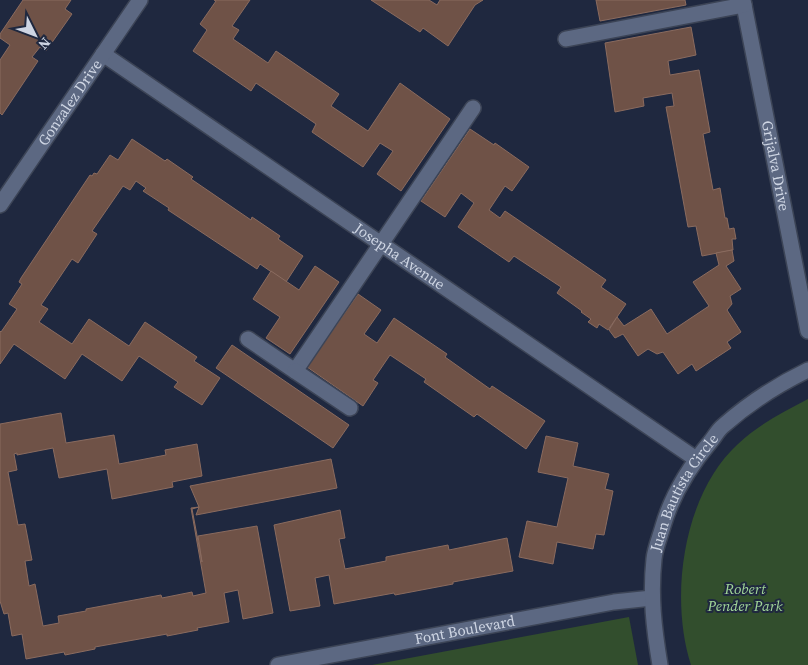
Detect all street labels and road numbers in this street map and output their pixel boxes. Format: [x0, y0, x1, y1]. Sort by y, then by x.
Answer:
street label: Gonzalez Drive [32, 55, 107, 150]
street label: Grijalva Drive [757, 119, 795, 213]
street label: Josepha Avenue [349, 217, 450, 295]
street label: Juan Bautista Circle [644, 429, 723, 555]
street label: Font Boulevard [413, 610, 517, 649]

